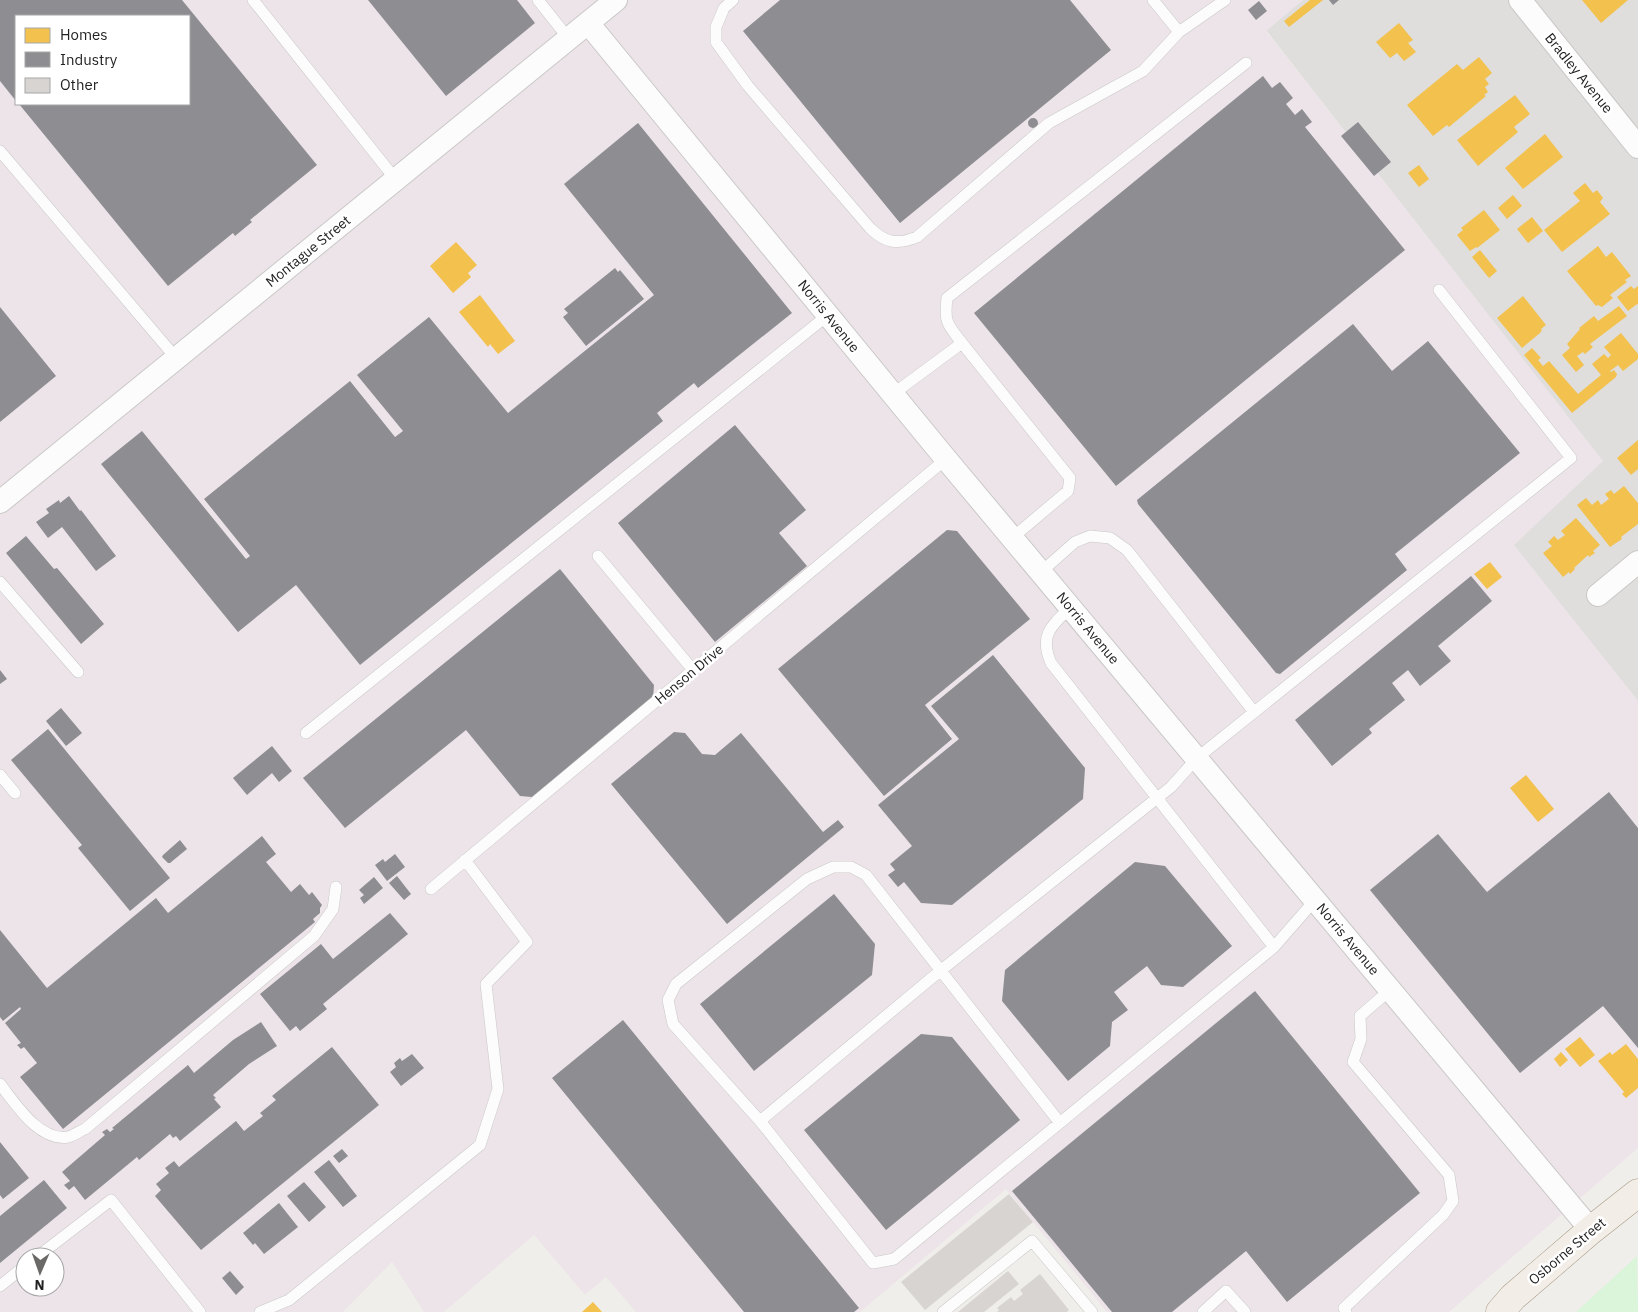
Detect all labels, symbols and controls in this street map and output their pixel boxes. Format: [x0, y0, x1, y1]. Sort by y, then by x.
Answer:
legend [15, 15, 190, 105]
text: Homes [60, 25, 108, 44]
street label: Bradley Avenue [1541, 29, 1617, 117]
text: Industry [60, 50, 118, 69]
text: Other [60, 75, 99, 94]
street label: Montague Street [262, 211, 354, 291]
street label: Norris Avenue [794, 276, 864, 356]
street label: Norris Avenue [1053, 588, 1123, 668]
street label: Henson Drive [651, 640, 727, 708]
street label: Norris Avenue [1313, 899, 1383, 979]
street label: Osborne Street [1525, 1213, 1609, 1288]
north arrow [15, 1247, 65, 1297]
text: N [34, 1276, 45, 1294]

